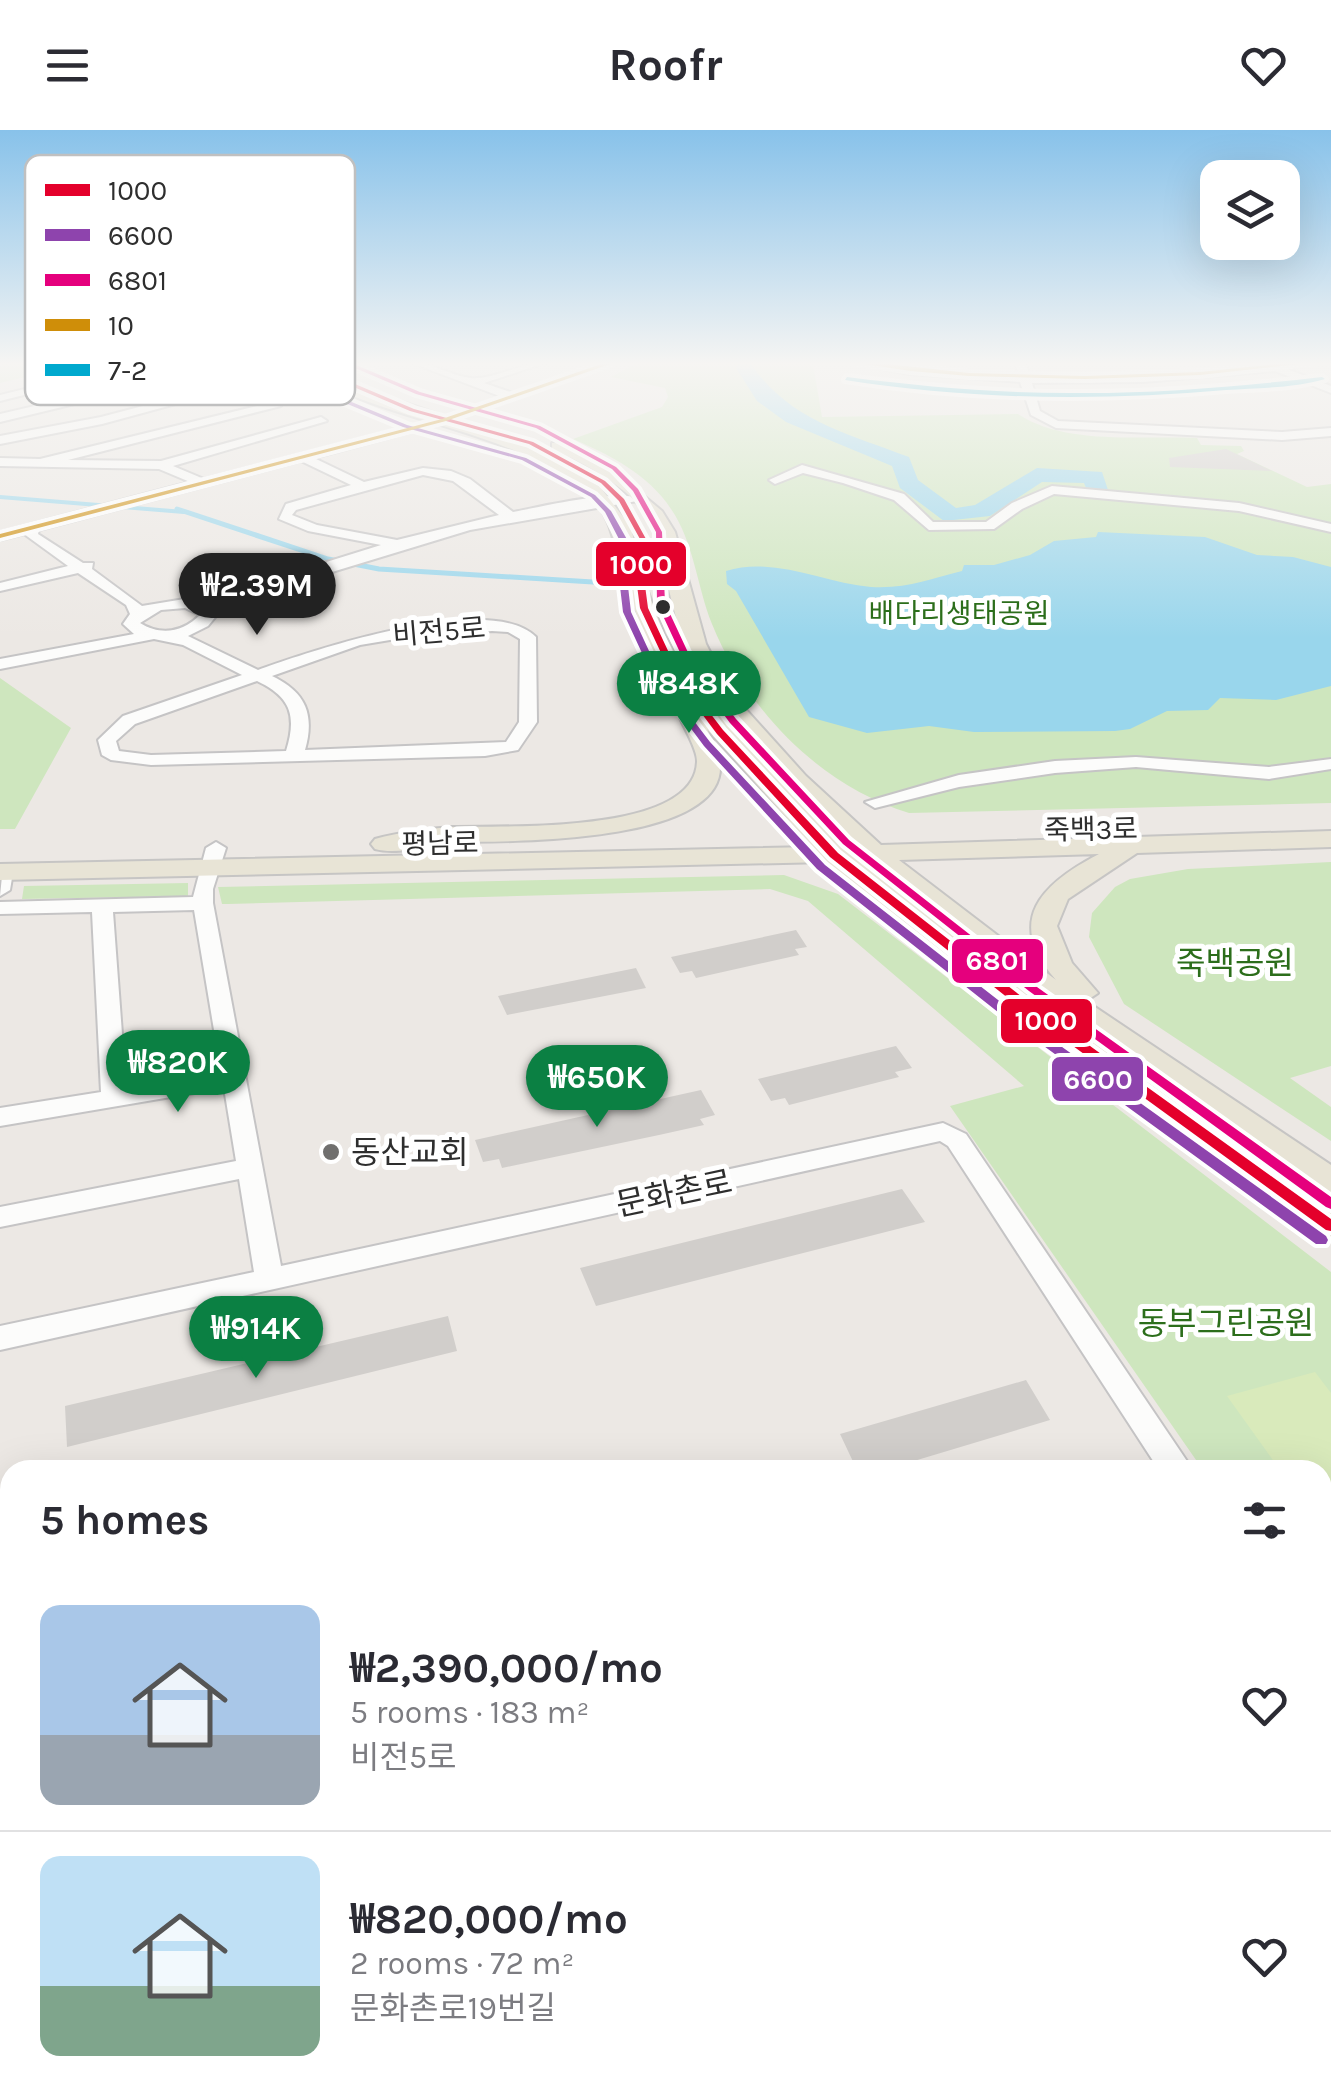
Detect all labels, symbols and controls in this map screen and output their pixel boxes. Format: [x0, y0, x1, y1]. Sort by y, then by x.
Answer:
icon: menu [40, 38, 95, 93]
icon: heart [1236, 38, 1291, 93]
text: Roofr [608, 39, 723, 91]
legend [25, 155, 355, 405]
map controls [1200, 160, 1300, 260]
button: layers [1200, 160, 1300, 260]
text: 1000 [108, 174, 167, 207]
text: 6600 [108, 219, 173, 252]
text: 6801 [108, 264, 167, 297]
text: 10 [108, 309, 134, 342]
text: 7-2 [108, 354, 147, 387]
line badge: 1000 [594, 540, 688, 588]
text: 1000 [609, 548, 673, 581]
pin: ₩2.39M [176, 553, 338, 638]
text: ₩2.39M [201, 567, 313, 604]
unlabelled marker [653, 597, 673, 617]
park label: 배다리생태공원 [869, 597, 1049, 630]
street label: 비전5로 [391, 611, 487, 652]
pin: ₩848K [619, 651, 759, 736]
text: ₩848K [639, 665, 739, 702]
street label: 죽백3로 [1044, 812, 1138, 847]
street label: 평남로 [401, 826, 479, 861]
line badge: 6801 [950, 937, 1045, 985]
text: 6801 [966, 944, 1028, 977]
park label: 죽백공원 [1176, 945, 1294, 982]
line badge: 1000 [999, 997, 1094, 1045]
text: 1000 [1014, 1004, 1078, 1037]
pin: ₩820K [108, 1030, 248, 1115]
text: ₩820K [128, 1044, 228, 1081]
pin: ₩650K [527, 1045, 667, 1130]
line badge: 6600 [1050, 1055, 1145, 1103]
text: ₩650K [548, 1059, 646, 1096]
text: 6600 [1063, 1063, 1133, 1096]
place label: 동산교회 [351, 1134, 469, 1171]
marker: 동산교회 [320, 1141, 342, 1163]
street label: 문화촌로 [613, 1163, 736, 1224]
pin: ₩914K [186, 1296, 326, 1381]
park label: 동부그린공원 [1138, 1305, 1314, 1342]
text: ₩914K [211, 1310, 301, 1347]
icon: filters [1237, 1493, 1292, 1548]
text: 5 homes [40, 1495, 209, 1545]
text: ₩2,390,000/mo [350, 1643, 663, 1693]
icon: home [120, 1645, 240, 1765]
icon: heart [1237, 1678, 1292, 1733]
text: 5 rooms · 183 m² [350, 1694, 589, 1731]
text: 비전5로 [350, 1739, 456, 1776]
text: ₩820,000/mo [350, 1894, 628, 1944]
icon: home [120, 1896, 240, 2016]
icon: heart [1237, 1929, 1292, 1984]
text: 2 rooms · 72 m² [350, 1945, 574, 1982]
text: 문화촌로19번길 [350, 1990, 556, 2027]

